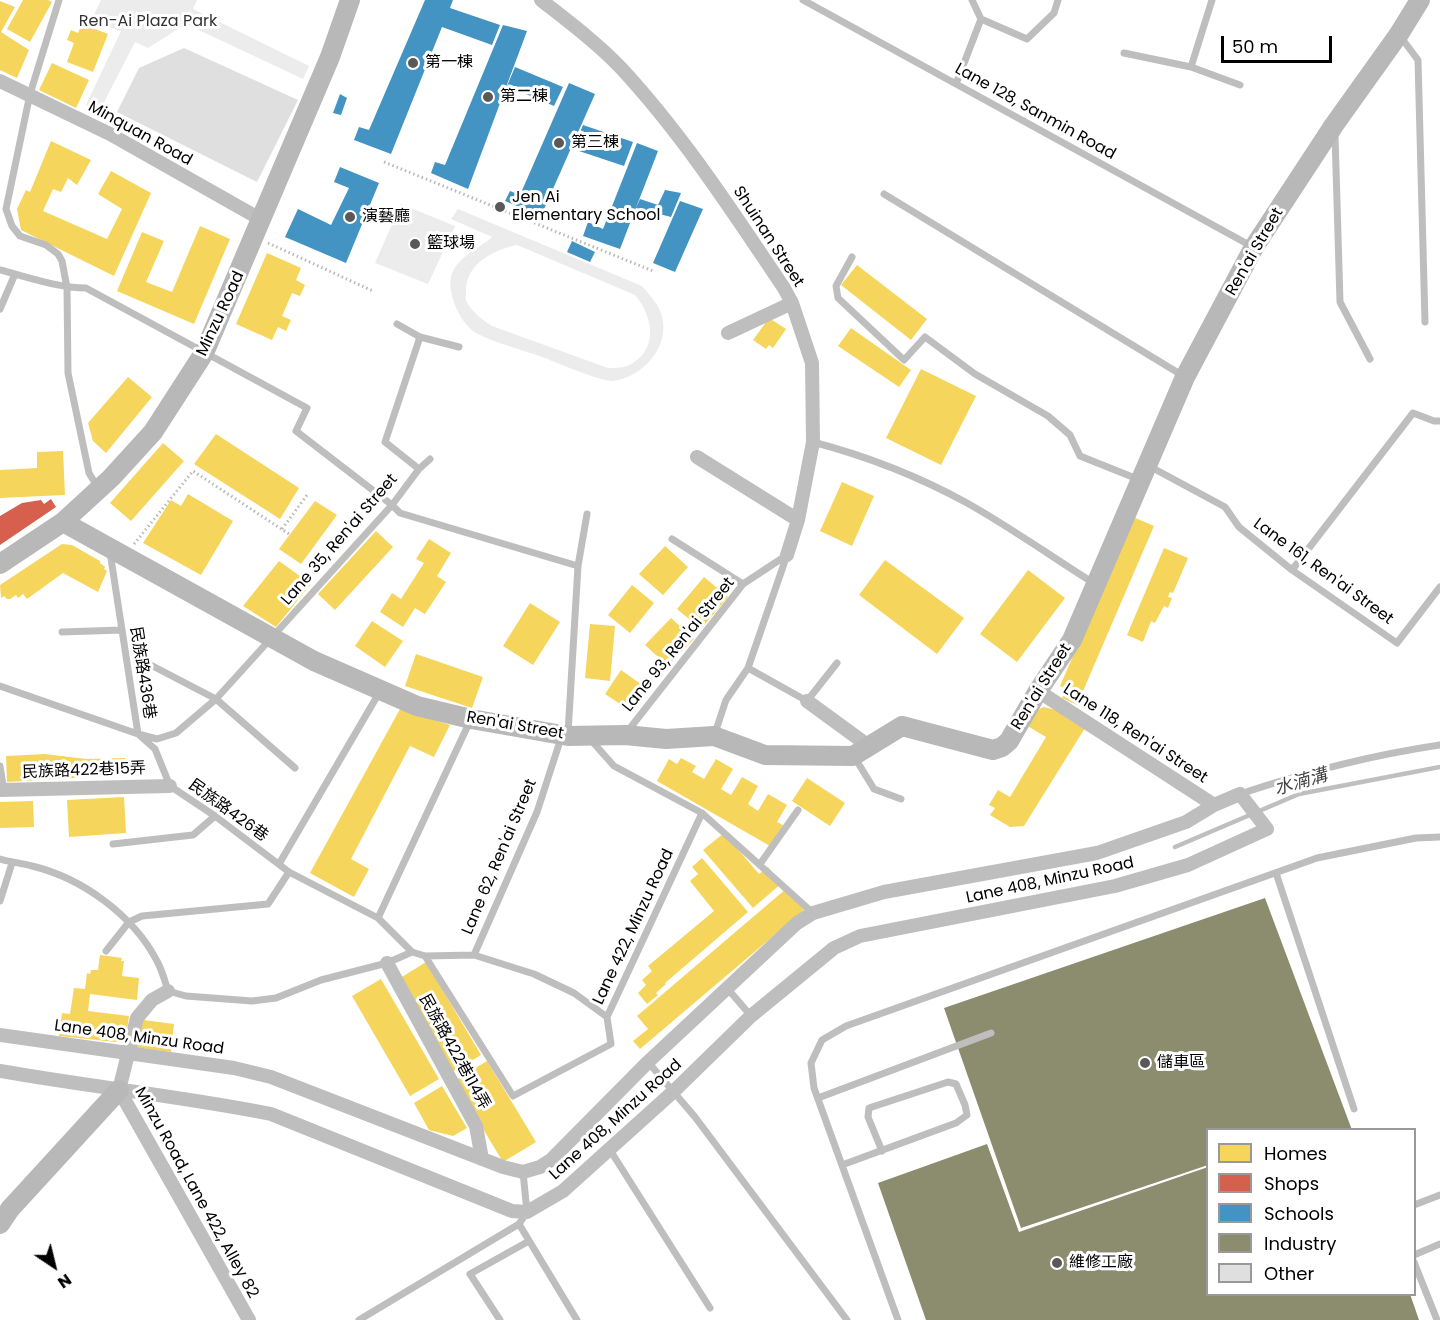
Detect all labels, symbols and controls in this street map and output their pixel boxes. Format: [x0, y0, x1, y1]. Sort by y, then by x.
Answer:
park label: Ren-Ai Plaza Park [79, 12, 217, 32]
scale bar [1224, 24, 1335, 62]
text: 50 m [1232, 34, 1278, 59]
place label: 第一棟 [425, 53, 473, 73]
marker: 第一棟 [406, 56, 420, 70]
street label: Lane 128, Sanmin Road [951, 60, 1119, 164]
place label: 第二棟 [500, 87, 548, 107]
marker: 第二棟 [481, 90, 495, 104]
street label: Minquan Road [85, 98, 195, 170]
place label: 第三棟 [571, 133, 619, 153]
marker: 第三棟 [552, 136, 566, 150]
street label: Shuinan Street [728, 183, 808, 291]
place label: Jen Ai Elementary School [512, 188, 660, 226]
marker: Jen Ai Elementary School [493, 200, 507, 214]
street label: Ren'ai Street [1222, 205, 1288, 299]
place label: 演藝廳 [362, 207, 410, 227]
marker: 演藝廳 [343, 210, 357, 224]
place label: 籃球場 [427, 234, 475, 254]
marker: 籃球場 [408, 237, 422, 251]
street label: Minzu Road [193, 269, 249, 359]
street label: Lane 35, Ren'ai Street [278, 471, 402, 609]
street label: Lane 161, Ren'ai Street [1249, 515, 1397, 629]
street label: Lane 93, Ren'ai Street [619, 574, 739, 716]
street label: 民族路436巷 [125, 625, 159, 721]
street label: Ren'ai Street [1008, 640, 1076, 734]
street label: Lane 118, Ren'ai Street [1059, 680, 1211, 788]
street label: Ren'ai Street [465, 708, 565, 744]
street label: 民族路422巷15弄 [22, 759, 146, 783]
water label: 水湳溝 [1272, 765, 1330, 801]
street label: 民族路426巷 [185, 776, 271, 846]
street label: Lane 62, Ren'ai Street [458, 776, 542, 938]
street label: Lane 422, Minzu Road [590, 846, 678, 1008]
street label: Lane 408, Minzu Road [964, 854, 1136, 908]
street label: 民族路422巷114弄 [414, 991, 494, 1113]
street label: Lane 408, Minzu Road [53, 1017, 225, 1059]
place label: 儲車區 [1157, 1053, 1205, 1073]
street label: Lane 408, Minzu Road [546, 1056, 686, 1184]
marker: 儲車區 [1138, 1056, 1152, 1070]
street label: Minzu Road, Lane 422, Alley 82 [130, 1084, 262, 1302]
legend [1206, 1128, 1416, 1296]
text: Homes [1264, 1141, 1327, 1166]
text: Shops [1264, 1171, 1319, 1196]
text: Schools [1264, 1201, 1334, 1226]
text: Industry [1264, 1231, 1336, 1256]
north arrow [24, 1236, 84, 1296]
place label: 維修工廠 [1069, 1253, 1133, 1273]
marker: 維修工廠 [1050, 1256, 1064, 1270]
text: Other [1264, 1261, 1314, 1286]
text: N [53, 1268, 76, 1294]

